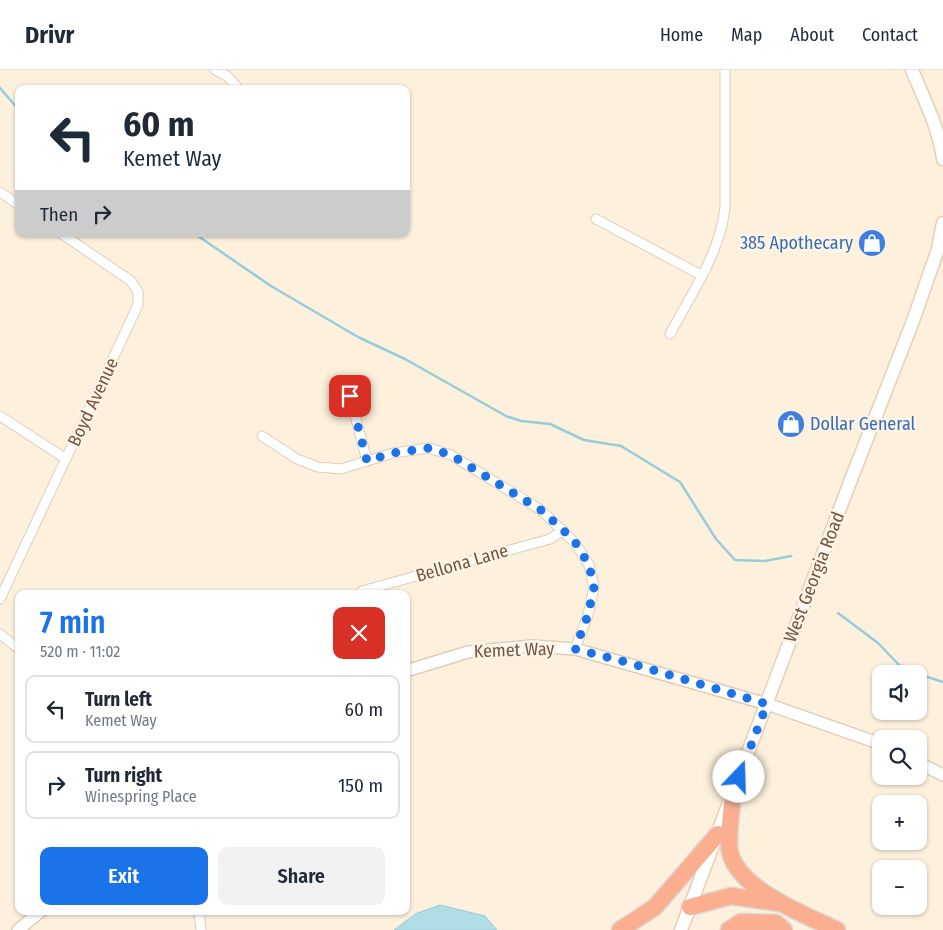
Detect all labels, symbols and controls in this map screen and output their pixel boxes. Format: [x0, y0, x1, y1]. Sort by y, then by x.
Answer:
text: Drivr [25, 21, 74, 49]
text: Home [660, 24, 703, 46]
text: Map [731, 24, 762, 46]
text: About [790, 24, 834, 46]
text: Contact [862, 24, 918, 46]
text: 60 m [123, 103, 194, 145]
icon: left [40, 105, 105, 170]
text: Kemet Way [123, 145, 221, 172]
icon: right [88, 200, 116, 228]
text: Then [40, 203, 78, 226]
shop icon: 385 Apothecary [857, 228, 887, 258]
place label: 385 Apothecary [740, 232, 853, 254]
street label: Boyd Avenue [63, 354, 123, 450]
pin [329, 375, 371, 417]
icon: arrive [336, 382, 364, 410]
shop icon: Dollar General [776, 409, 806, 439]
place label: Dollar General [810, 413, 916, 435]
street label: West Georgia Road [779, 509, 849, 645]
street label: Bellona Lane [413, 539, 511, 587]
text: 7 min [40, 605, 105, 641]
button: close [333, 607, 385, 659]
street label: Kemet Way [473, 638, 555, 662]
text: 520 m · 11:02 [40, 642, 120, 661]
map controls [872, 665, 927, 915]
button: sound [872, 665, 927, 720]
text: Turn left [85, 688, 152, 711]
icon: left [42, 695, 70, 723]
text: 60 m [345, 698, 383, 721]
text: Kemet Way [85, 711, 157, 730]
button: search [872, 730, 927, 785]
position arrow [712, 750, 764, 802]
text: Turn right [85, 764, 162, 787]
icon: right [42, 771, 70, 799]
text: 150 m [338, 774, 383, 797]
text: Winespring Place [85, 787, 197, 806]
button: + [872, 795, 927, 850]
button: Exit [40, 847, 208, 905]
button: Share [218, 847, 385, 905]
button: − [872, 860, 927, 915]

